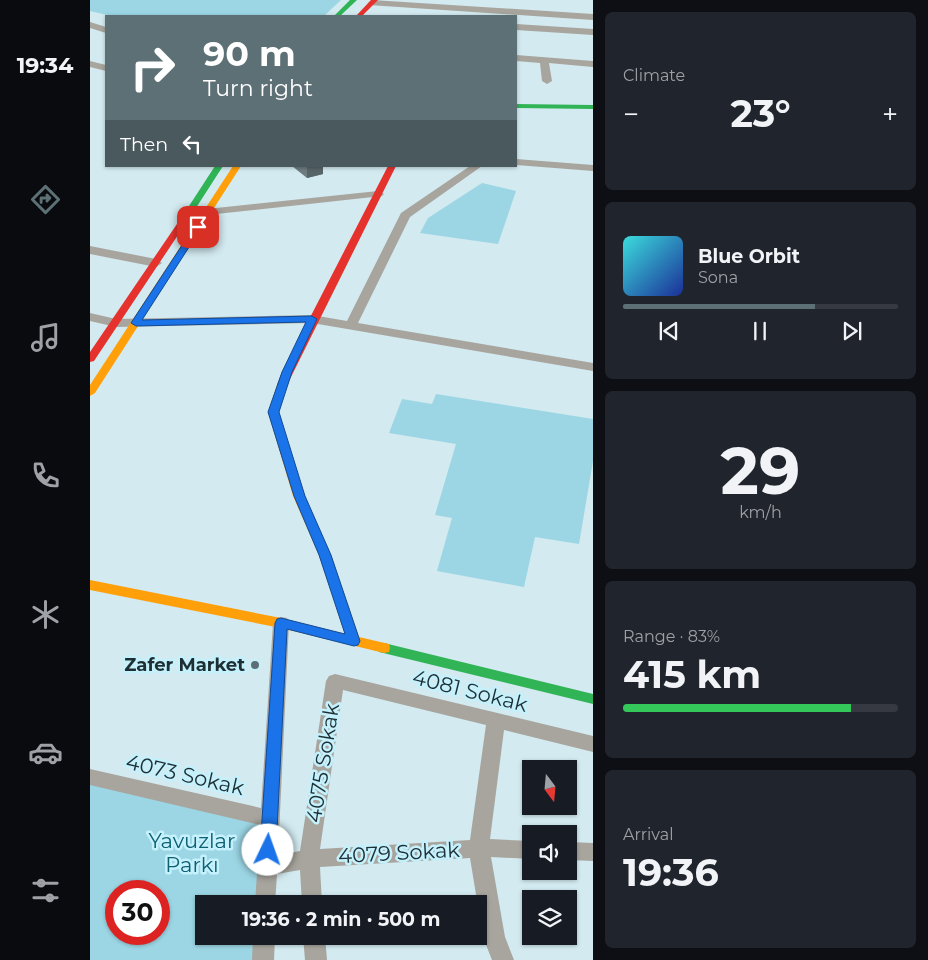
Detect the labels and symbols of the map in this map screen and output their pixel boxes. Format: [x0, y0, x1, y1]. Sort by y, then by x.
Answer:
pin [177, 206, 219, 248]
place label: Zafer Market [124, 654, 245, 676]
marker: Zafer Market [249, 659, 261, 671]
street label: 4081 Sokak [410, 664, 531, 717]
street label: 4075 Sokak [301, 701, 344, 824]
street label: 4073 Sokak [124, 749, 247, 800]
north arrow [522, 760, 578, 815]
position arrow [241, 823, 293, 875]
park label: Yavuzlar Parkı [149, 828, 235, 877]
street label: 4079 Sokak [338, 837, 461, 868]
speed limit sign: 30 [105, 880, 170, 945]

